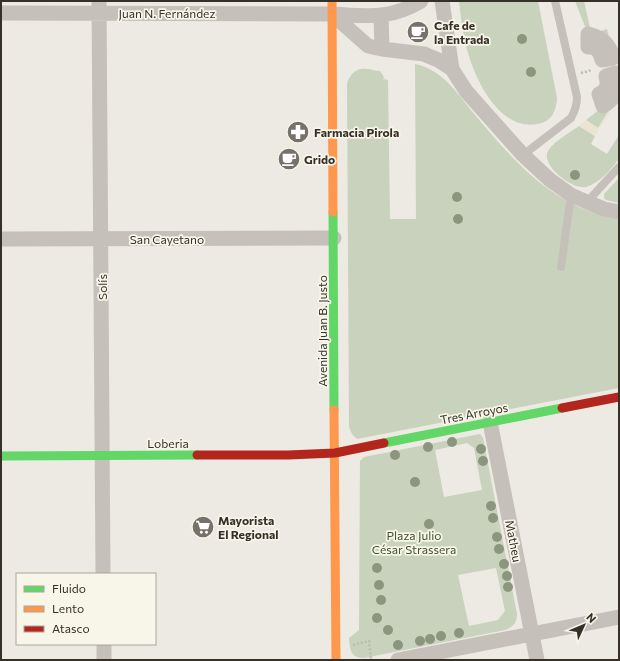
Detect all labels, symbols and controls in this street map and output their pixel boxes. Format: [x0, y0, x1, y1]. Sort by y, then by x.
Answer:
street label: Juan N. Fernández [119, 6, 215, 21]
place label: Cafe de la Entrada [434, 18, 490, 46]
cafe icon: Cafe de la Entrada [405, 19, 431, 45]
pharmacy icon: Farmacia Pirola [285, 119, 311, 145]
place label: Farmacia Pirola [314, 125, 399, 139]
cafe icon: Grido [276, 146, 302, 172]
place label: Grido [304, 152, 335, 166]
street label: San Cayetano [130, 232, 204, 246]
street label: Solís [95, 274, 109, 300]
street label: Avenida Juan B. Justo [315, 275, 330, 387]
street label: Tres Arroyos [439, 400, 509, 426]
street label: Loberia [147, 436, 189, 450]
place label: Mayorista El Regional [218, 513, 279, 541]
supermarket icon: Mayorista El Regional [190, 514, 216, 540]
street label: Matheu [503, 519, 525, 563]
park label: Plaza Julio César Strassera [372, 528, 456, 556]
legend [16, 573, 156, 645]
text: Fluido [52, 581, 86, 595]
text: Lento [52, 601, 84, 615]
north arrow [564, 605, 604, 645]
text: N [584, 610, 599, 625]
text: Atasco [52, 621, 90, 635]

